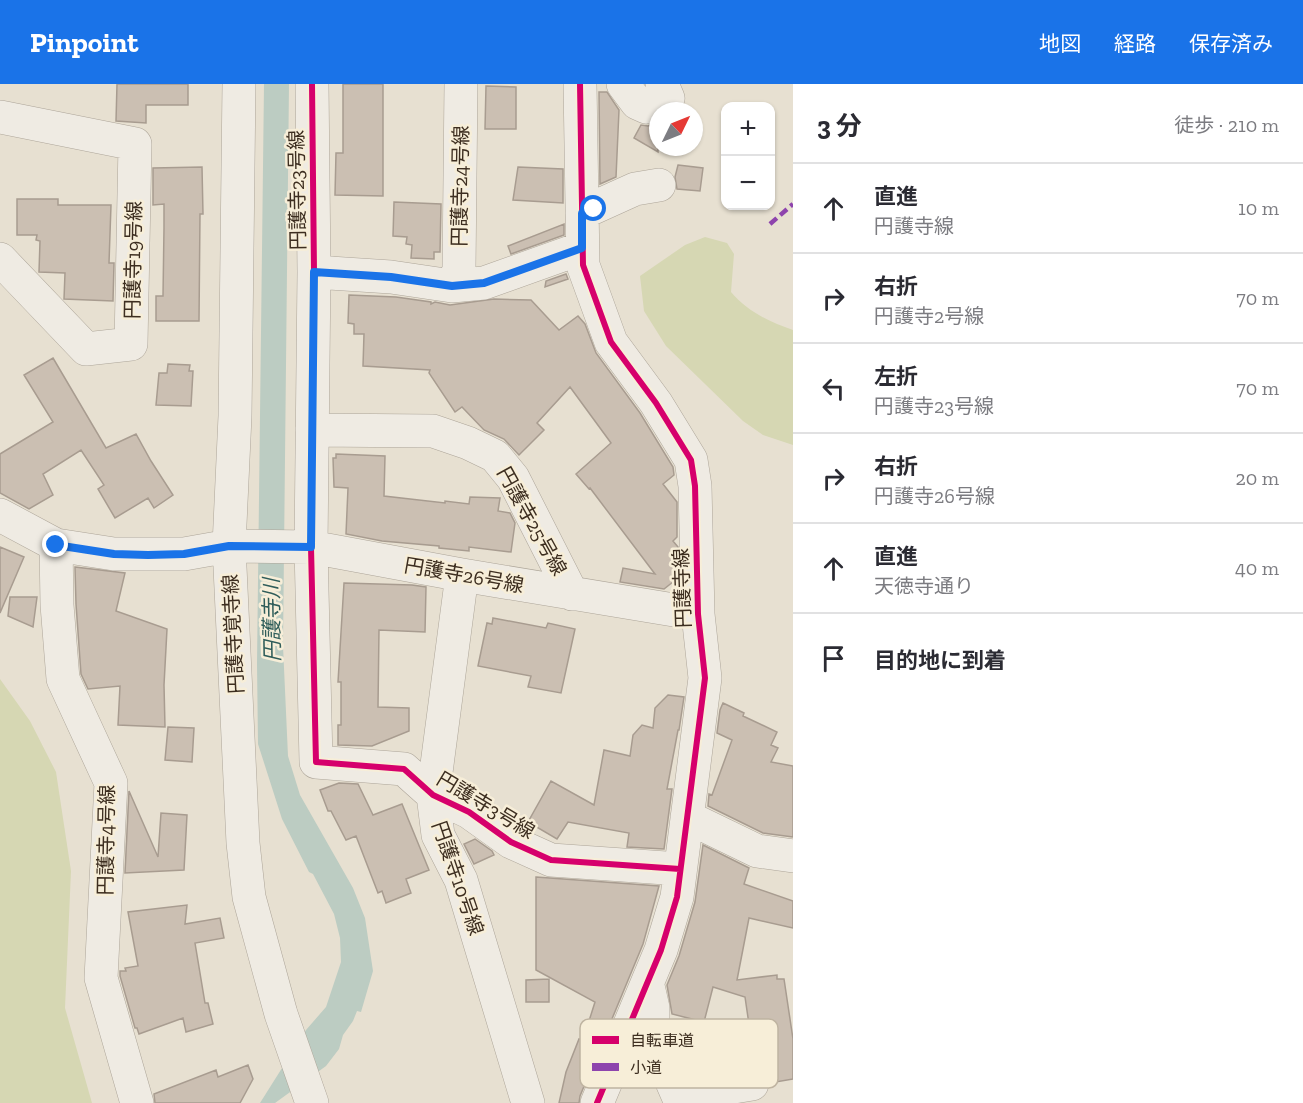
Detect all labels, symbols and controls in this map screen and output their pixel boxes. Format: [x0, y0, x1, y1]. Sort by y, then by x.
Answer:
text: Pinpoint [30, 26, 138, 59]
text: 地図 [1039, 31, 1081, 56]
text: 経路 [1114, 31, 1156, 56]
text: 保存済み [1189, 31, 1273, 56]
north arrow [649, 102, 703, 156]
map controls [721, 102, 775, 210]
button: + [721, 102, 775, 156]
text: 3 分 [817, 110, 862, 142]
text: 徒歩 · 210 m [1174, 113, 1279, 137]
street label: 円護寺24号線 [447, 125, 473, 247]
street label: 円護寺23号線 [284, 130, 310, 250]
button: − [721, 156, 775, 210]
text: 直進 [874, 183, 918, 210]
icon: ahead [817, 192, 850, 225]
route start [580, 195, 606, 221]
text: 10 m [1238, 196, 1279, 220]
street label: 円護寺19号線 [120, 201, 146, 319]
text: 円護寺線 [874, 214, 954, 238]
text: 右折 [874, 273, 918, 300]
icon: right [817, 282, 850, 315]
text: 70 m [1236, 286, 1279, 310]
text: 円護寺2号線 [874, 304, 984, 328]
text: 左折 [874, 363, 918, 390]
icon: left [817, 372, 850, 405]
text: 70 m [1236, 376, 1279, 400]
text: 円護寺23号線 [874, 394, 994, 418]
text: 右折 [874, 453, 918, 480]
street label: 円護寺25号線 [492, 462, 572, 580]
icon: right [817, 462, 850, 495]
text: 20 m [1235, 466, 1279, 490]
text: 円護寺26号線 [874, 484, 995, 508]
route end [42, 531, 68, 557]
text: 直進 [874, 543, 918, 570]
street label: 円護寺線 [669, 548, 695, 628]
icon: ahead [817, 552, 850, 585]
street label: 円護寺26号線 [402, 553, 526, 597]
text: 40 m [1235, 556, 1279, 580]
street label: 円護寺覚寺線 [218, 573, 248, 695]
text: 天徳寺通り [874, 574, 974, 598]
water label: 円護寺川 [258, 576, 285, 662]
icon: arrive [817, 642, 850, 675]
text: 目的地に到着 [874, 647, 1006, 674]
street label: 円護寺3号線 [433, 766, 539, 844]
street label: 円護寺4号線 [93, 784, 119, 896]
street label: 円護寺10号線 [427, 818, 489, 938]
legend [580, 1019, 778, 1088]
text: 自転車道 [630, 1031, 694, 1050]
text: 小道 [630, 1058, 662, 1077]

